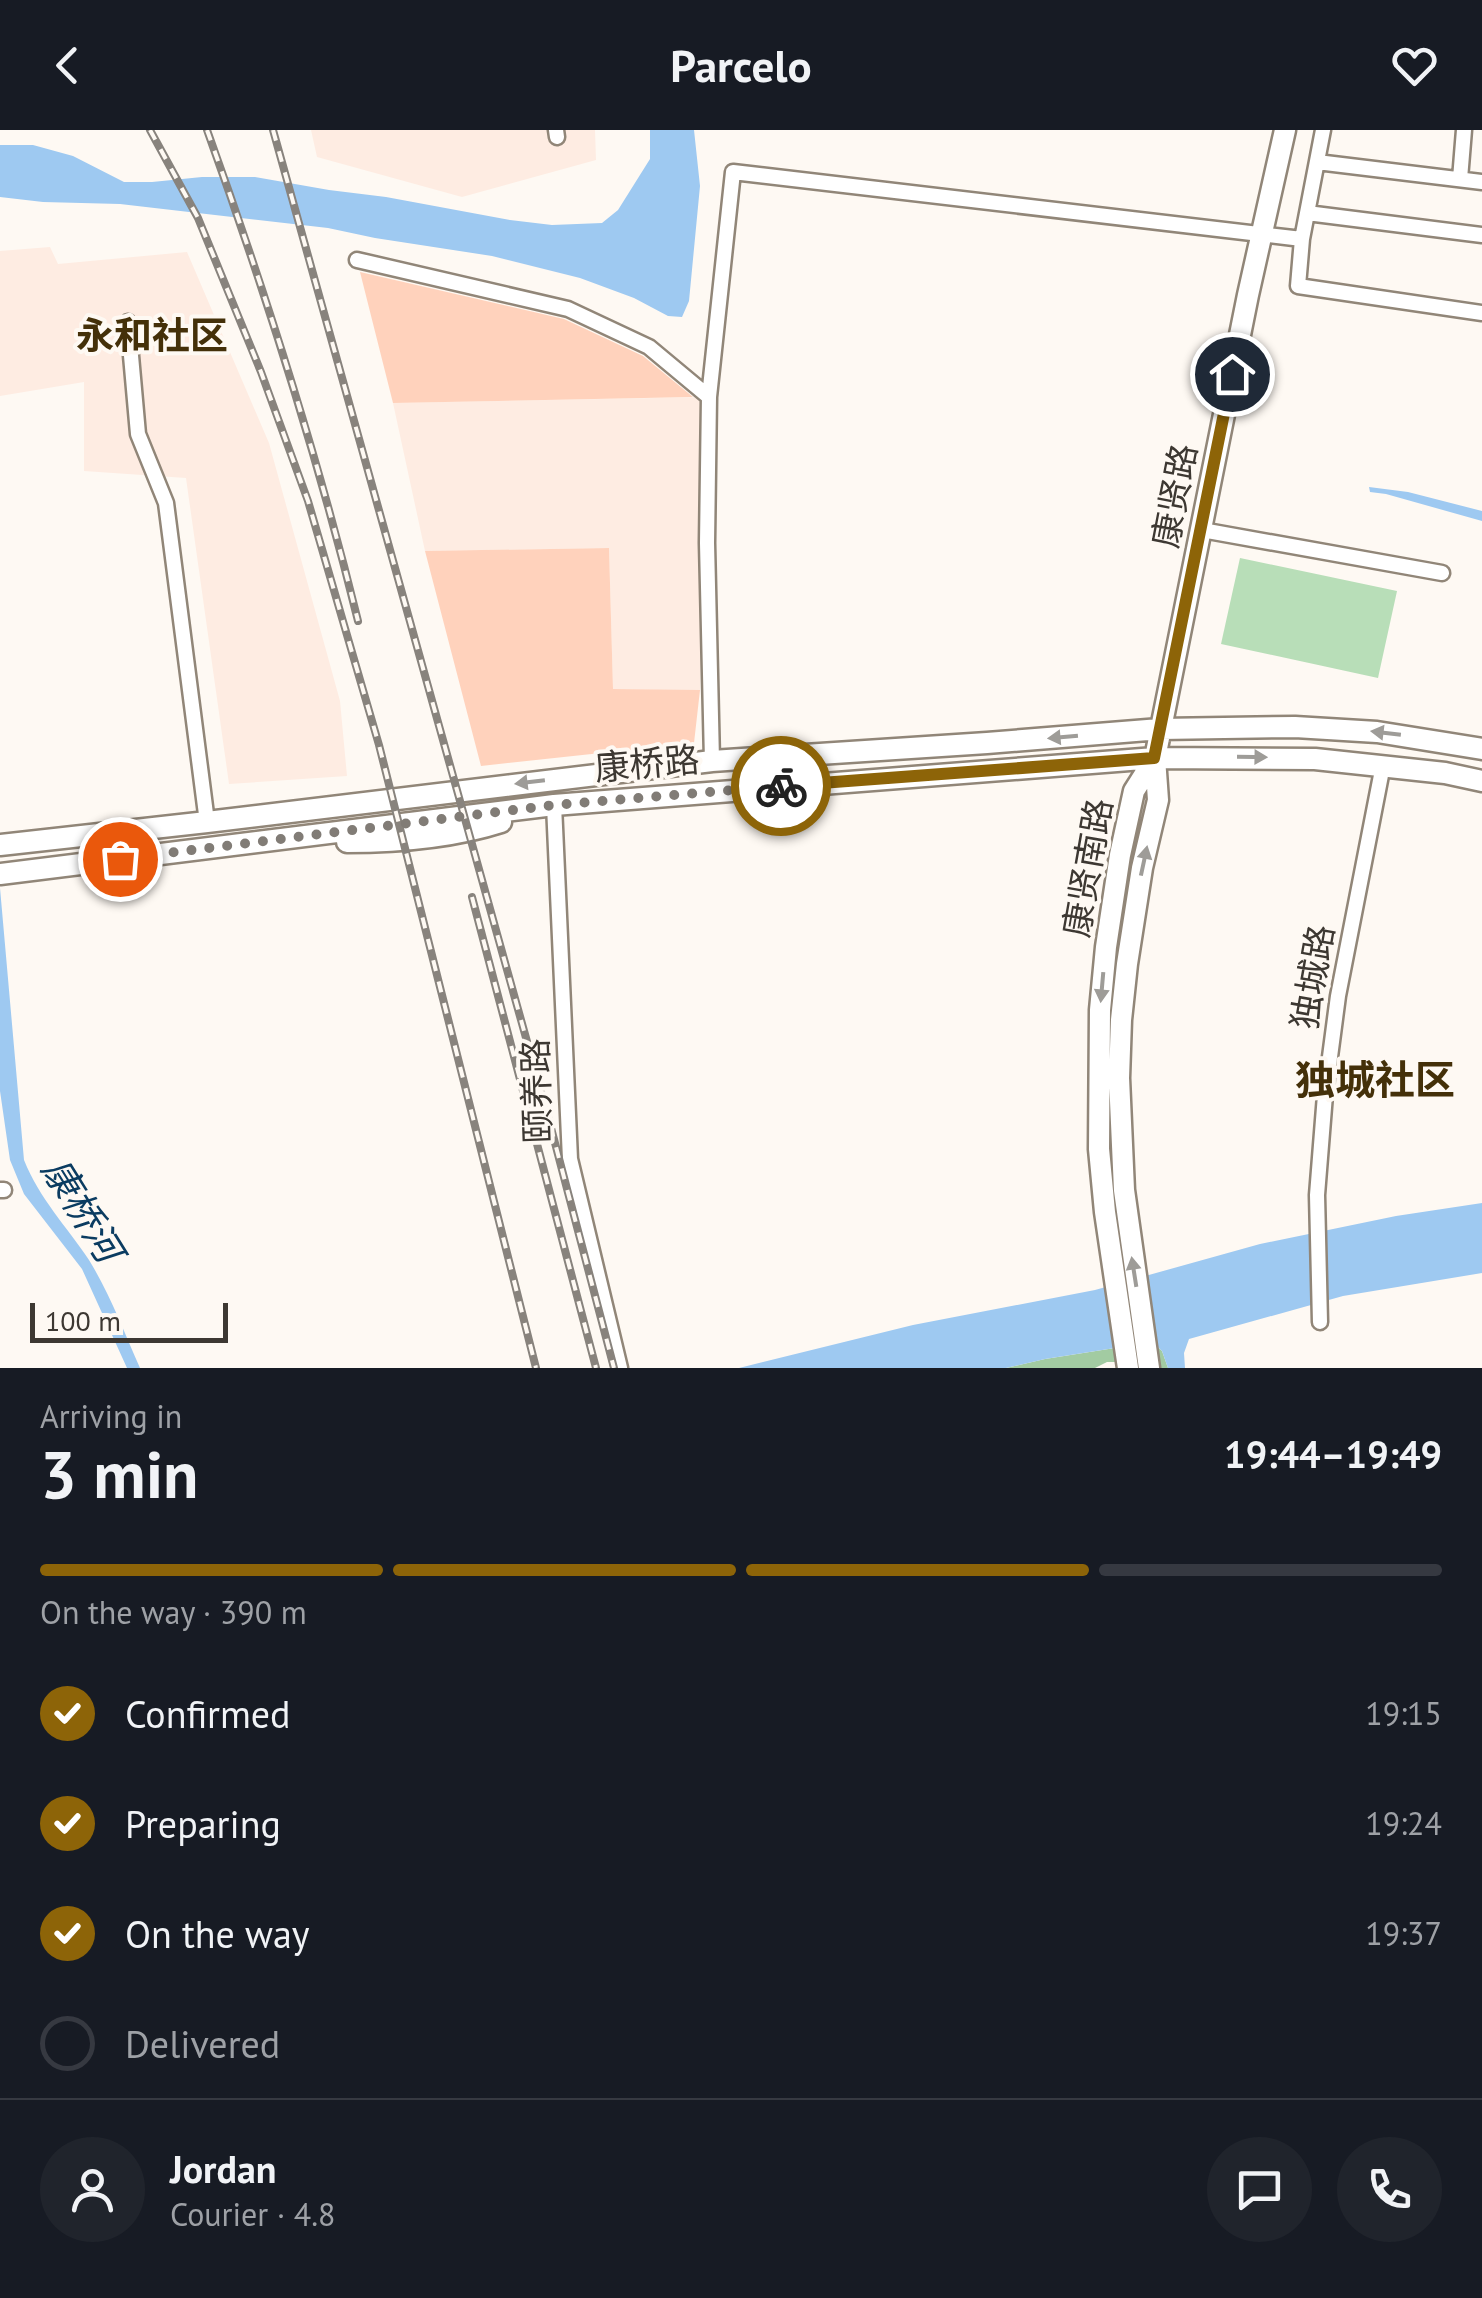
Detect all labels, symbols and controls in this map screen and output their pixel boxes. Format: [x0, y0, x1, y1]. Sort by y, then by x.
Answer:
text: Parcelo [670, 36, 812, 94]
icon: back [40, 38, 95, 93]
icon: heart [1387, 38, 1442, 93]
district label: 永和社区 [76, 310, 228, 359]
pin [1190, 332, 1275, 417]
icon: home [1205, 347, 1260, 402]
street label: 康贤路 [1141, 440, 1207, 552]
one-way arrow [1369, 725, 1401, 741]
one-way arrow [1047, 729, 1078, 745]
street label: 康桥路 [593, 736, 701, 790]
courier [731, 736, 831, 836]
one-way arrow [1237, 750, 1268, 766]
icon: bike [754, 759, 809, 814]
one-way arrow [514, 774, 545, 790]
street label: 康贤南路 [1052, 795, 1122, 941]
pin [78, 817, 163, 902]
icon: bag [93, 832, 148, 887]
one-way arrow [1137, 845, 1153, 876]
street label: 独城路 [1280, 921, 1344, 1033]
one-way arrow [1093, 972, 1109, 1004]
street label: 颐养路 [511, 1038, 561, 1144]
district label: 独城社区 [1295, 1053, 1455, 1105]
water label: 康桥河 [32, 1148, 138, 1276]
one-way arrow [1126, 1255, 1142, 1287]
scale bar [30, 1298, 228, 1342]
text: 100 m [45, 1302, 121, 1339]
text: Arriving in [40, 1395, 182, 1437]
text: 19:44–19:49 [1224, 1429, 1442, 1478]
text: 3 min [40, 1432, 199, 1516]
text: On the way · 390 m [40, 1591, 307, 1633]
icon: check [40, 1686, 95, 1741]
text: Confirmed [125, 1689, 291, 1738]
text: 19:15 [1365, 1692, 1442, 1734]
icon: check [40, 1796, 95, 1851]
text: Preparing [125, 1799, 281, 1848]
text: 19:24 [1365, 1802, 1442, 1844]
icon: check [40, 1906, 95, 1961]
text: On the way [125, 1909, 310, 1958]
text: 19:37 [1365, 1912, 1442, 1954]
text: Delivered [125, 2019, 280, 2068]
button: person [40, 2137, 145, 2242]
button: chat [1207, 2137, 1312, 2242]
button: phone [1337, 2137, 1442, 2242]
text: Jordan [170, 2144, 276, 2193]
text: Courier · 4.8 [170, 2193, 336, 2235]

